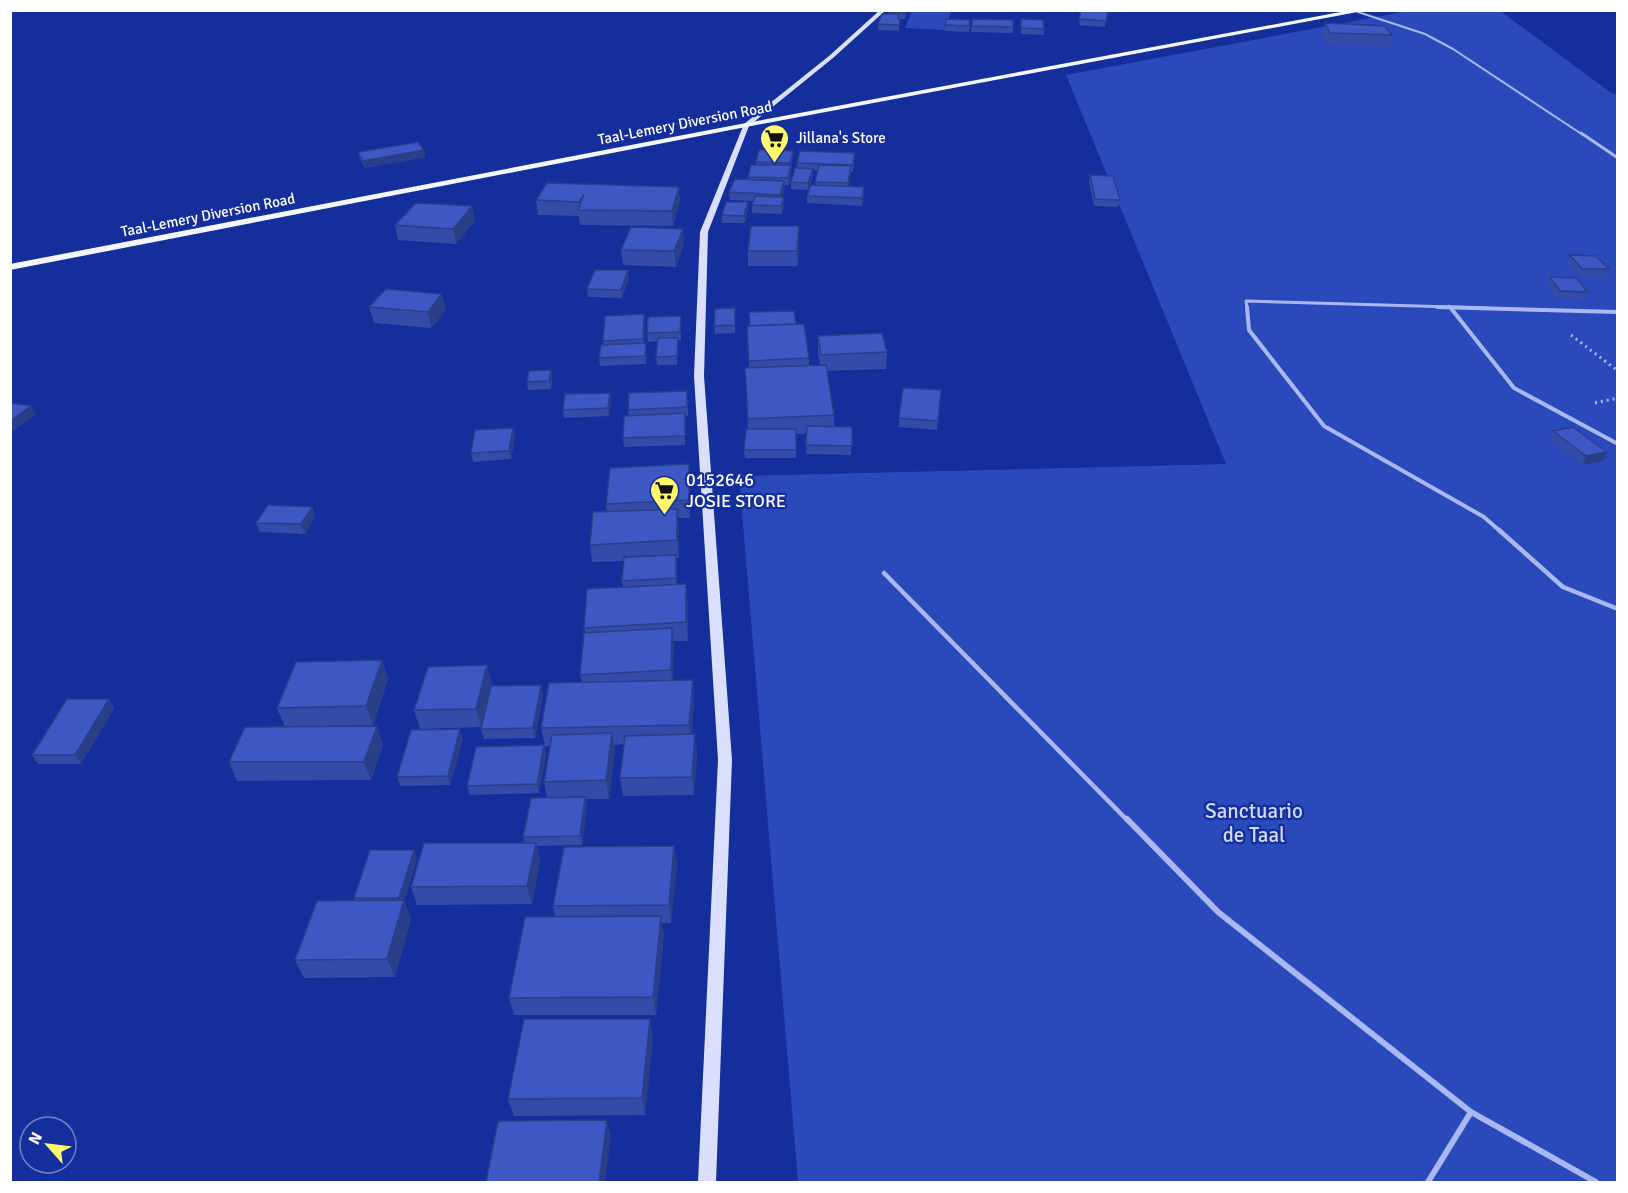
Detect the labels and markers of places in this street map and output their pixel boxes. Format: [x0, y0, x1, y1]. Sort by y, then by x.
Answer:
supermarket icon: Jillana's Store [759, 122, 791, 164]
place label: Jillana's Store [796, 129, 886, 147]
place label: 0152646 JOSIE STORE [686, 469, 786, 512]
supermarket icon: 0152646 JOSIE STORE [649, 474, 681, 516]

